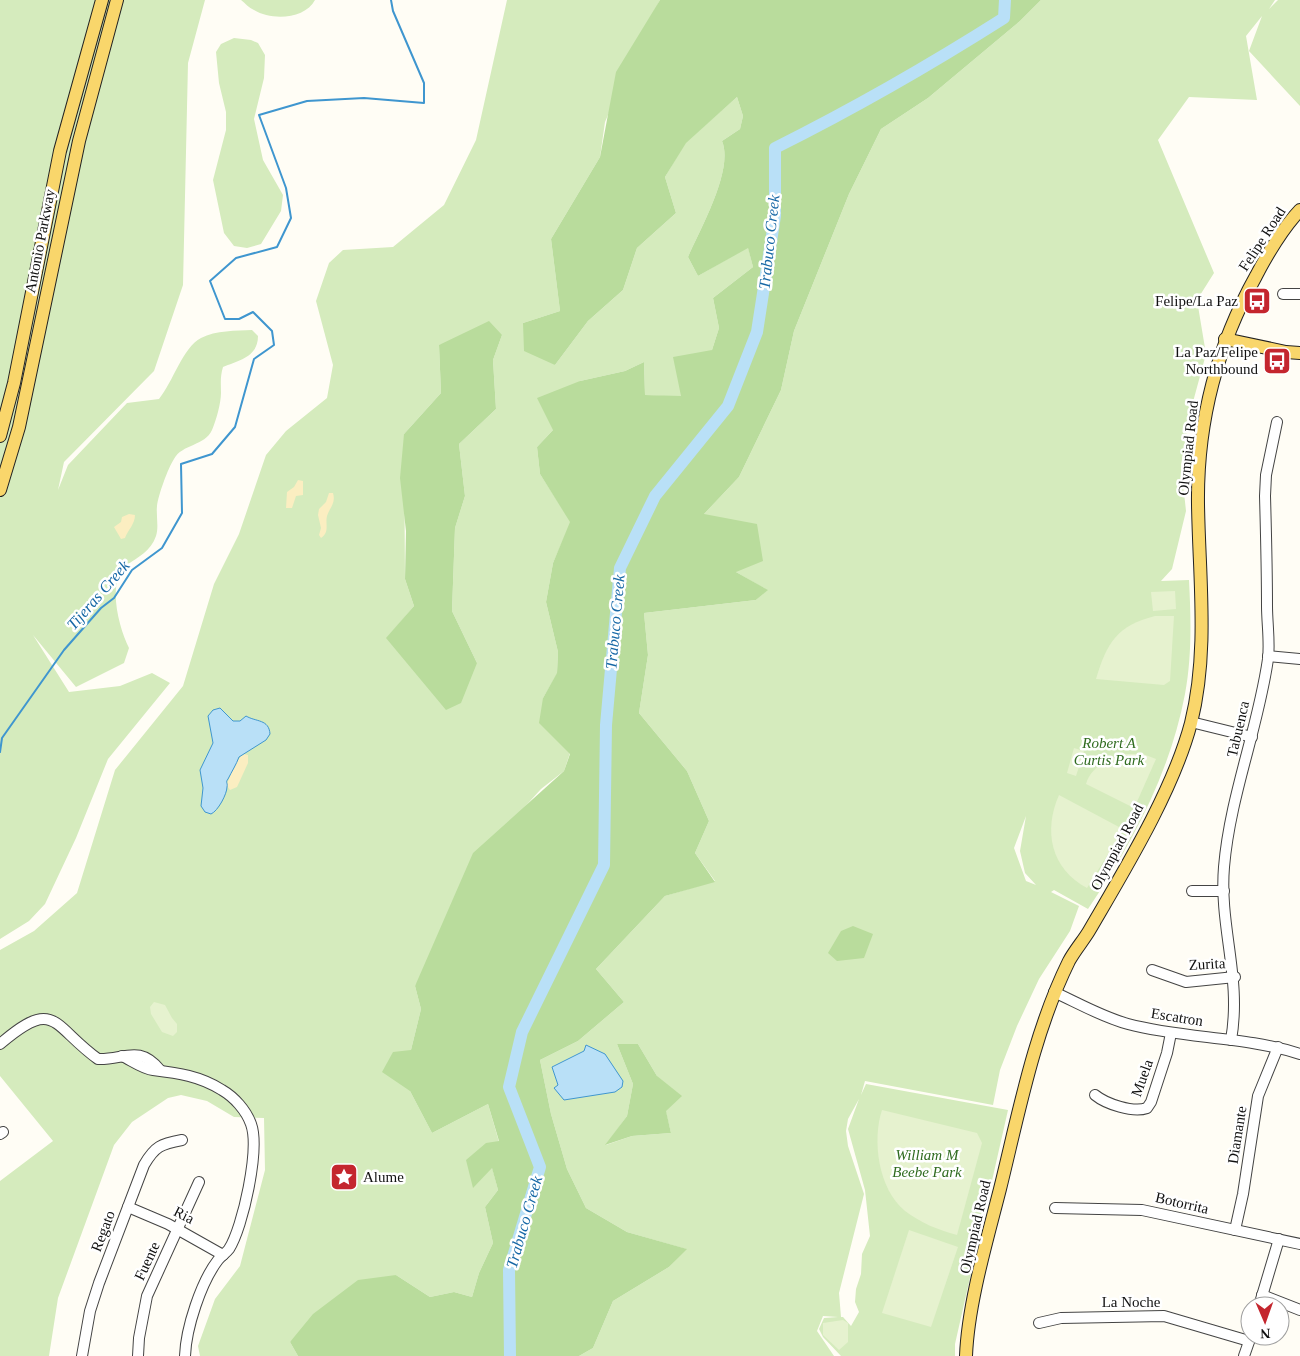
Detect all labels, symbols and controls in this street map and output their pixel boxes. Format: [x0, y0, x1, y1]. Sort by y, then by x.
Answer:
street label: Antonio Parkway [22, 187, 58, 294]
water label: Trabuco Creek [756, 193, 783, 290]
street label: Felipe Road [1235, 204, 1289, 274]
bus stop icon: Felipe/La Paz [1242, 286, 1272, 316]
place label: Felipe/La Paz [1155, 293, 1238, 309]
place label: La Paz/Felipe Northbound [1175, 344, 1258, 377]
bus stop icon: La Paz/Felipe Northbound [1262, 346, 1292, 376]
street label: Olympiad Road [1175, 399, 1201, 496]
water label: Tijeras Creek [63, 556, 134, 634]
water label: Trabuco Creek [602, 573, 628, 670]
street label: Tabuenca [1224, 699, 1252, 759]
park label: Robert A Curtis Park [1074, 735, 1145, 768]
street label: Olympiad Road [1088, 801, 1147, 893]
street label: Zurita [1188, 955, 1226, 973]
street label: Escatron [1150, 1005, 1205, 1029]
street label: Muela [1128, 1057, 1156, 1099]
street label: Diamante [1225, 1105, 1250, 1165]
park label: William M Beebe Park [892, 1147, 962, 1180]
place icon: Alume [329, 1162, 359, 1192]
place label: Alume [363, 1169, 404, 1185]
water label: Trabuco Creek [503, 1173, 546, 1270]
street label: Olympiad Road [956, 1178, 994, 1275]
street label: Botorrita [1154, 1189, 1211, 1217]
street label: Ria [171, 1203, 197, 1227]
street label: Regato [88, 1208, 118, 1254]
street label: Fuente [131, 1239, 163, 1283]
street label: La Noche [1102, 1294, 1161, 1310]
north arrow [1240, 1296, 1290, 1346]
text: N [1260, 1326, 1271, 1341]

